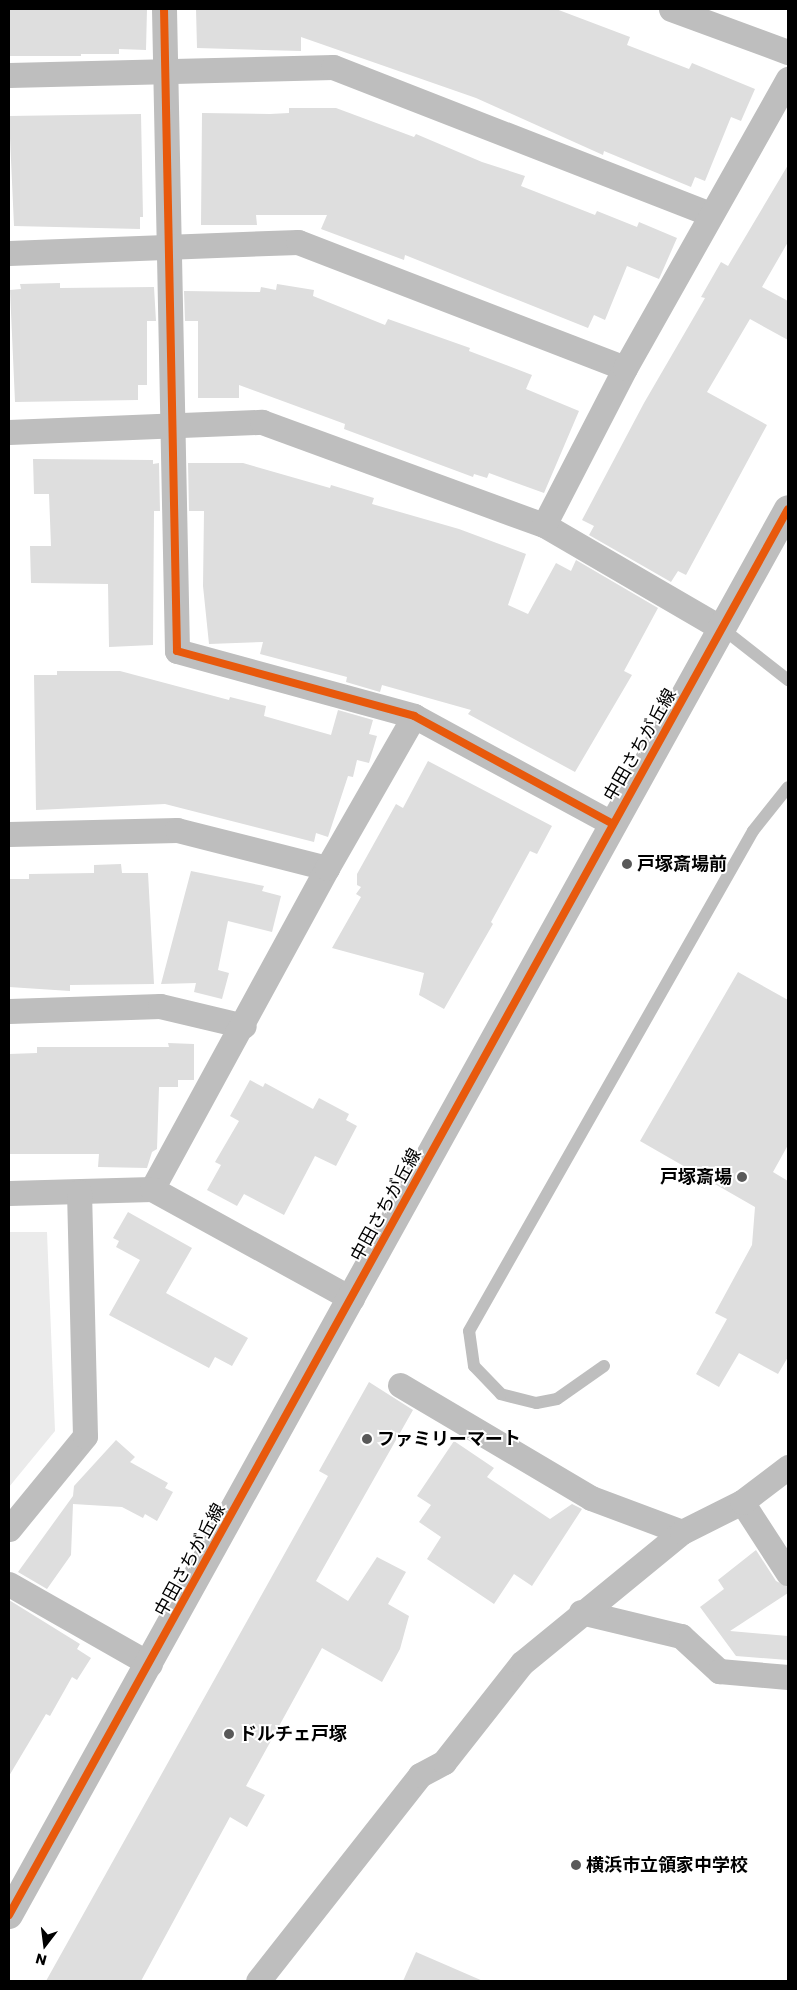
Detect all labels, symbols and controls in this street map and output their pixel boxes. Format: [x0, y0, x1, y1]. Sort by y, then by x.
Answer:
street label: 中田さちが丘線 [599, 685, 681, 805]
place label: 戸塚斎場前 [637, 853, 727, 875]
marker: 戸塚斎場前 [621, 858, 633, 870]
street label: 中田さちが丘線 [346, 1145, 426, 1265]
place label: 戸塚斎場 [660, 1166, 732, 1188]
marker: 戸塚斎場 [736, 1171, 748, 1183]
place label: ファミリーマート [377, 1428, 521, 1450]
marker: ファミリーマート [361, 1433, 373, 1445]
street label: 中田さちが丘線 [150, 1500, 230, 1620]
place label: ドルチェ戸塚 [239, 1723, 347, 1745]
marker: ドルチェ戸塚 [223, 1728, 235, 1740]
place label: 横浜市立領家中学校 [586, 1854, 748, 1876]
marker: 横浜市立領家中学校 [570, 1859, 582, 1871]
north arrow [20, 1920, 70, 1970]
text: N [33, 1948, 49, 1971]

